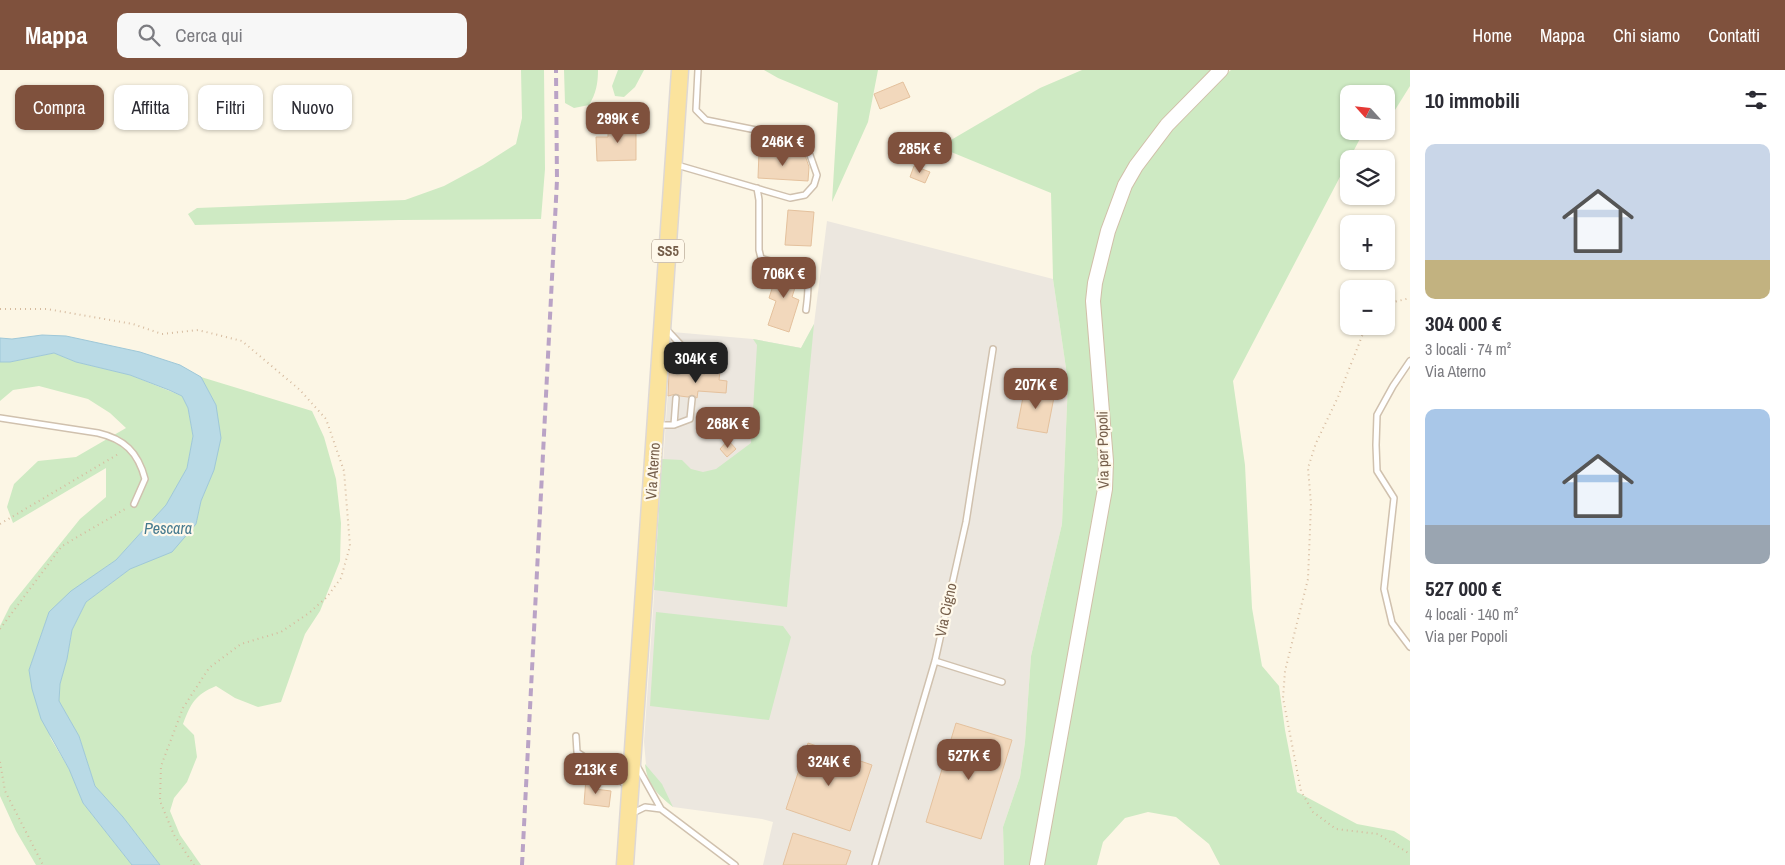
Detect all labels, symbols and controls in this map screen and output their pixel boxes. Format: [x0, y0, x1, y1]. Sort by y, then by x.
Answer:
search box [117, 13, 467, 58]
text: Mappa [25, 19, 87, 51]
icon: search [135, 21, 163, 49]
text: Cerca qui [175, 22, 243, 48]
text: Home [1473, 23, 1512, 48]
text: Mappa [1540, 23, 1585, 48]
text: Chi siamo [1613, 23, 1680, 48]
text: Contatti [1708, 23, 1760, 48]
chip: Compra [15, 85, 104, 130]
chip: Affitta [114, 85, 188, 130]
chip: Filtri [198, 85, 263, 130]
chip: Nuovo [273, 85, 352, 130]
north arrow [1340, 85, 1395, 140]
map controls [1340, 85, 1395, 335]
text: 10 immobili [1425, 86, 1520, 115]
icon: filters [1742, 86, 1770, 114]
pin: 299K € [577, 102, 659, 144]
text: 299K € [597, 107, 639, 129]
pin: 246K € [742, 124, 824, 167]
text: 246K € [762, 130, 804, 152]
pin: 285K € [879, 132, 961, 174]
text: 285K € [899, 137, 941, 159]
button: layers [1340, 150, 1395, 205]
icon: home [1553, 176, 1643, 266]
button: + [1340, 215, 1395, 270]
road number: SS5 [652, 240, 684, 262]
pin: 706K € [743, 256, 825, 299]
text: 706K € [763, 262, 805, 284]
button: − [1340, 280, 1395, 335]
text: 304 000 € [1425, 309, 1502, 338]
text: 3 locali · 74 m² [1425, 338, 1511, 360]
pin: 304K € [655, 342, 737, 384]
text: 304K € [675, 347, 717, 369]
text: Via Aterno [1425, 360, 1486, 382]
pin: 207K € [995, 368, 1077, 410]
text: 207K € [1015, 373, 1057, 395]
pin: 268K € [687, 406, 769, 449]
street label: Via per Popoli [1091, 411, 1114, 489]
text: 268K € [707, 412, 749, 434]
icon: home [1553, 441, 1643, 531]
street label: Via Aterno [640, 442, 665, 500]
water label: Pescara [144, 517, 192, 539]
text: 527 000 € [1425, 574, 1502, 603]
street label: Via Cigno [930, 581, 961, 639]
text: 4 locali · 140 m² [1425, 603, 1518, 625]
text: Via per Popoli [1425, 625, 1508, 647]
pin: 527K € [928, 738, 1010, 781]
pin: 324K € [788, 744, 870, 787]
text: 527K € [948, 744, 990, 766]
text: 324K € [808, 750, 850, 772]
pin: 213K € [555, 752, 637, 795]
text: 213K € [575, 758, 617, 780]

